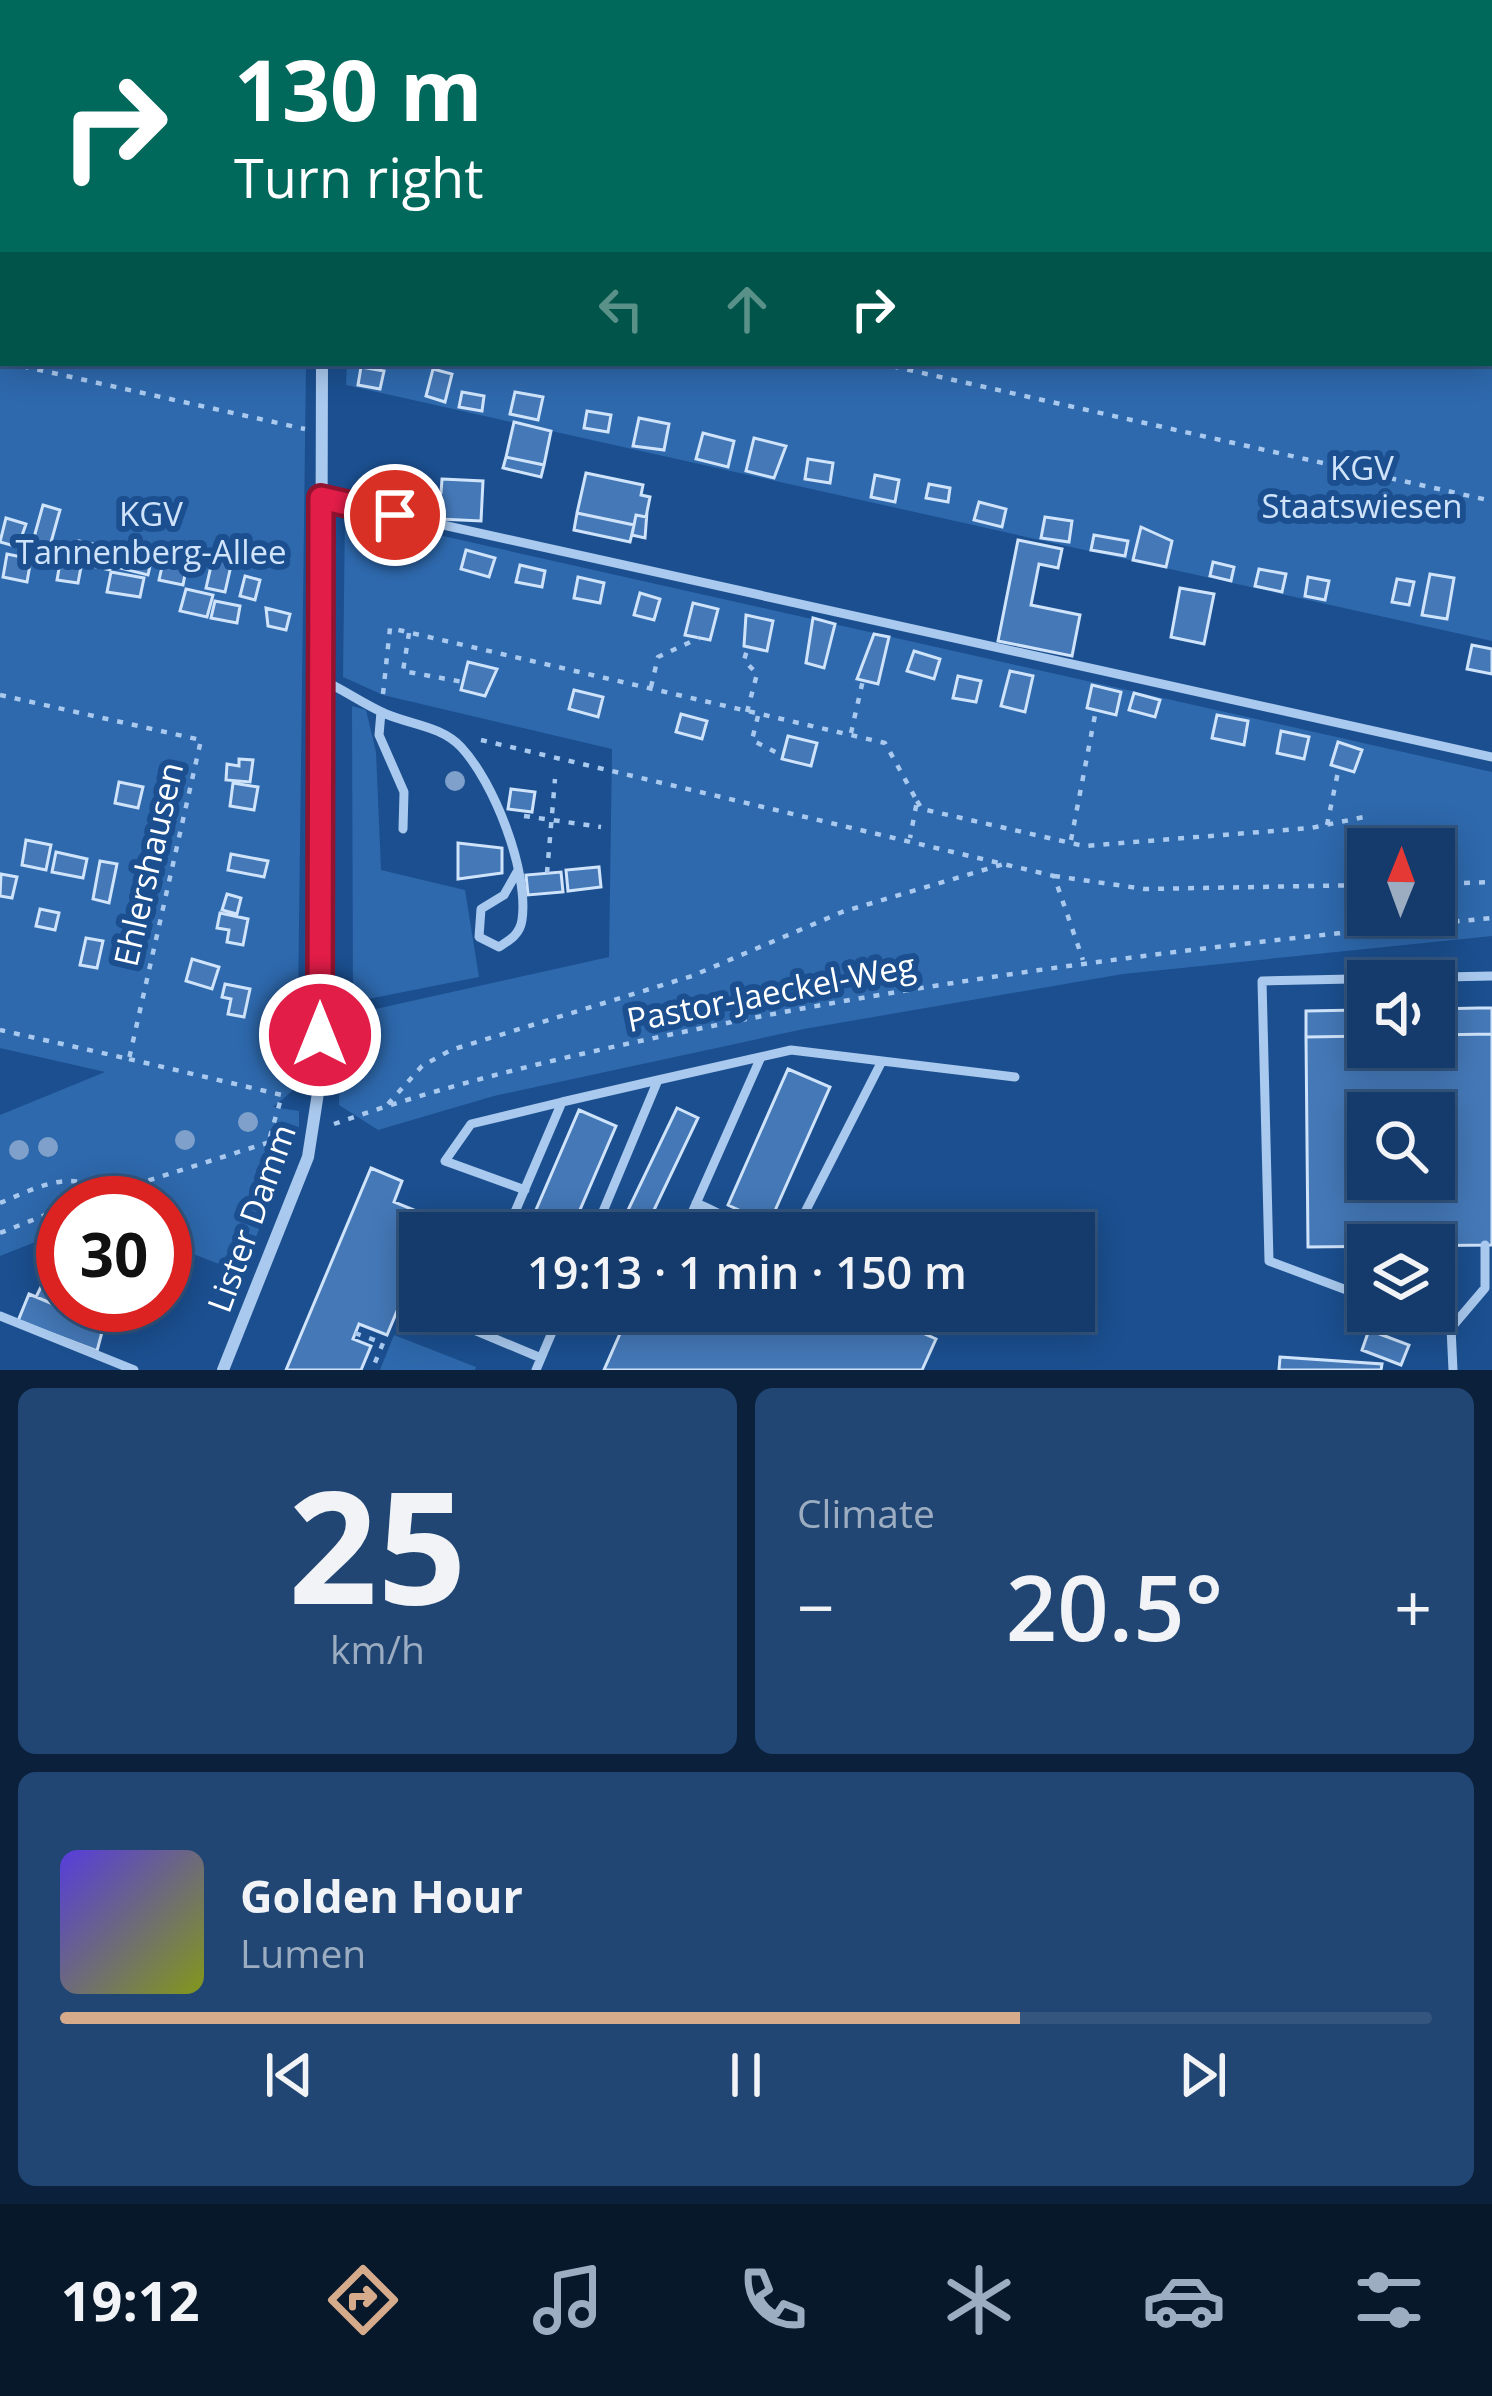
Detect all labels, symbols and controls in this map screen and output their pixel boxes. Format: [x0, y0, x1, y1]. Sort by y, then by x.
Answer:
text: 130 m [234, 31, 482, 146]
icon: right [36, 48, 192, 204]
text: Turn right [234, 140, 483, 214]
icon: left [588, 276, 654, 342]
icon: ahead [714, 276, 780, 342]
icon: right [840, 276, 906, 342]
park label: KGV Staatswiesen [1262, 445, 1462, 528]
pin [344, 464, 446, 566]
icon: arrive [362, 482, 428, 548]
park label: KGV Tannenberg-Allee [15, 491, 287, 574]
street label: Ehlershausen [103, 758, 193, 970]
north arrow [1347, 828, 1455, 936]
map controls [1347, 828, 1455, 1332]
street label: Pastor-Jaeckel-Weg [623, 942, 919, 1042]
button: sound [1347, 960, 1455, 1068]
position arrow [257, 972, 383, 1098]
button: search [1347, 1092, 1455, 1200]
street label: Lister Damm [196, 1118, 306, 1318]
speed limit sign: 30 [36, 1176, 192, 1332]
button: layers [1347, 1224, 1455, 1332]
text: 19:13 · 1 min · 150 m [527, 1241, 967, 1302]
text: 25 [288, 1437, 467, 1650]
text: Climate [797, 1486, 935, 1539]
text: 20.5° [1006, 1545, 1223, 1667]
text: − [797, 1561, 835, 1651]
text: + [1394, 1561, 1432, 1651]
text: km/h [330, 1622, 425, 1675]
text: Golden Hour [240, 1865, 523, 1926]
text: Lumen [240, 1926, 366, 1979]
icon: previous [256, 2042, 322, 2108]
icon: pause [713, 2042, 779, 2108]
icon: next [1170, 2042, 1236, 2108]
icon: directions [321, 2258, 405, 2342]
icon: music [526, 2258, 610, 2342]
icon: phone [731, 2258, 815, 2342]
icon: climate [937, 2258, 1021, 2342]
icon: car [1142, 2258, 1226, 2342]
icon: filters [1347, 2258, 1431, 2342]
text: 19:12 [61, 2263, 200, 2337]

